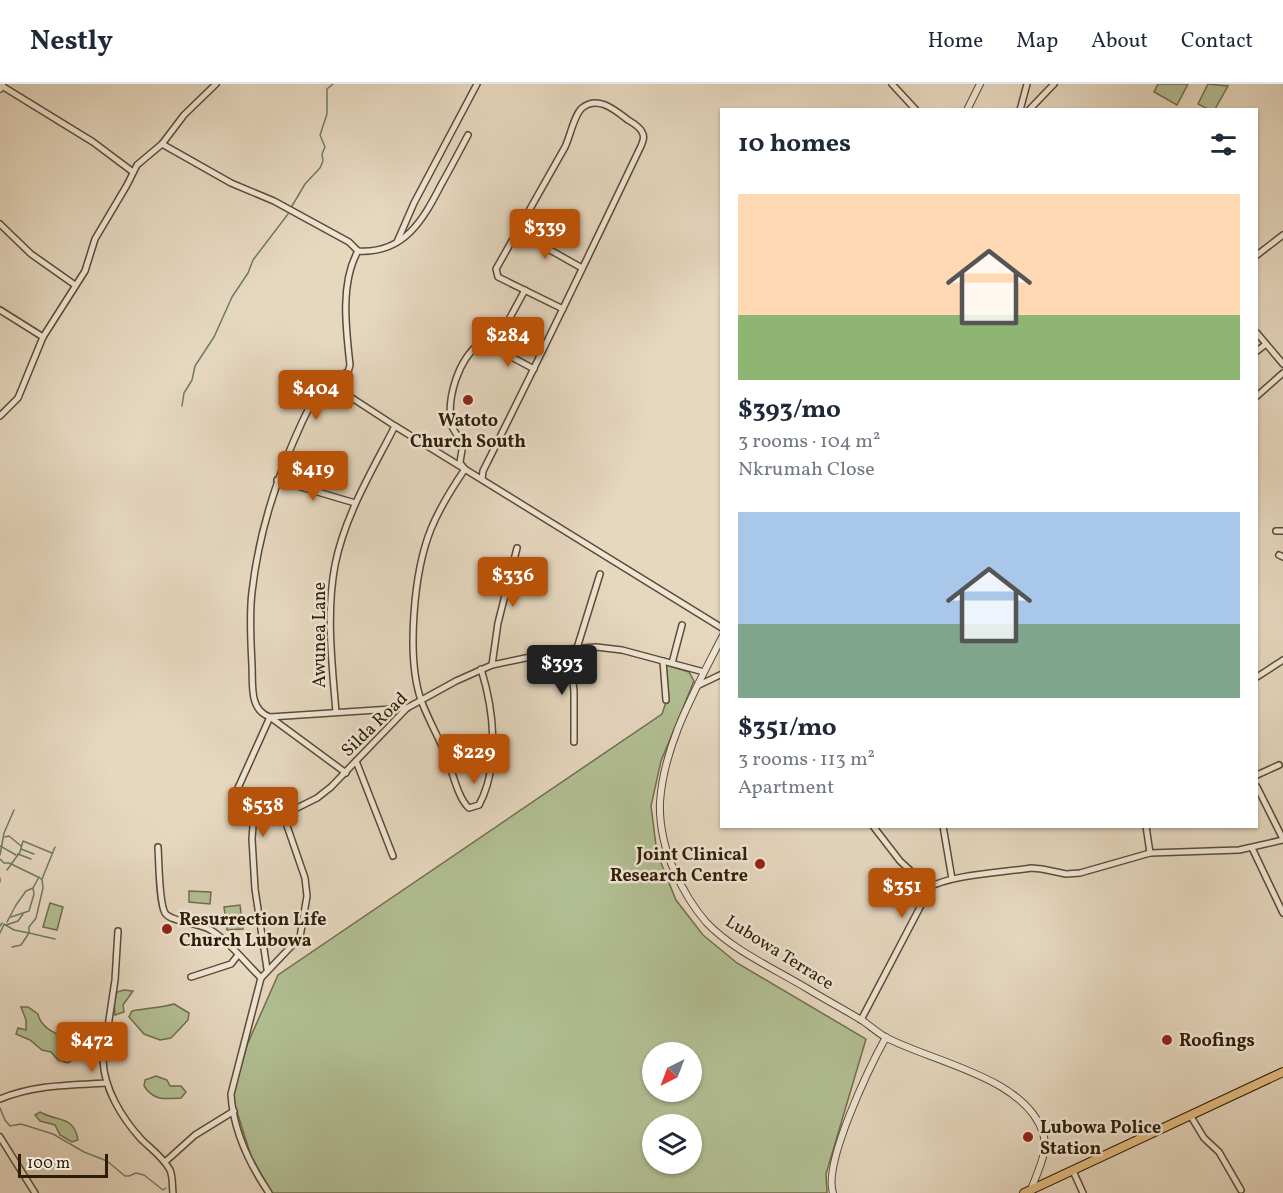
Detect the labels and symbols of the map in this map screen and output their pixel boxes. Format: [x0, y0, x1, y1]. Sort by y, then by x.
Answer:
pin: $339 [509, 209, 581, 260]
pin: $284 [472, 317, 544, 368]
pin: $404 [280, 370, 352, 421]
marker: Watoto Church South [461, 393, 475, 407]
place label: Watoto Church South [410, 409, 526, 455]
pin: $419 [277, 451, 349, 502]
pin: $336 [477, 557, 549, 608]
street label: Awunea Lane [308, 582, 333, 688]
pin: $393 [526, 645, 598, 696]
street label: Silda Road [336, 687, 414, 763]
pin: $229 [438, 734, 510, 785]
pin: $538 [227, 787, 299, 838]
place label: Joint Clinical Research Centre [610, 843, 748, 889]
marker: Joint Clinical Research Centre [753, 857, 767, 871]
pin: $351 [866, 868, 938, 919]
place label: Resurrection Life Church Lubowa [179, 908, 326, 954]
street label: Lubowa Terrace [720, 910, 838, 997]
marker: Resurrection Life Church Lubowa [160, 922, 174, 936]
pin: $472 [56, 1022, 128, 1073]
place label: Roofings [1179, 1029, 1255, 1054]
marker: Roofings [1160, 1033, 1174, 1047]
north arrow [642, 1042, 702, 1102]
place label: Lubowa Police Station [1040, 1116, 1161, 1162]
marker: Lubowa Police Station [1021, 1130, 1035, 1144]
scale bar [18, 1151, 108, 1178]

